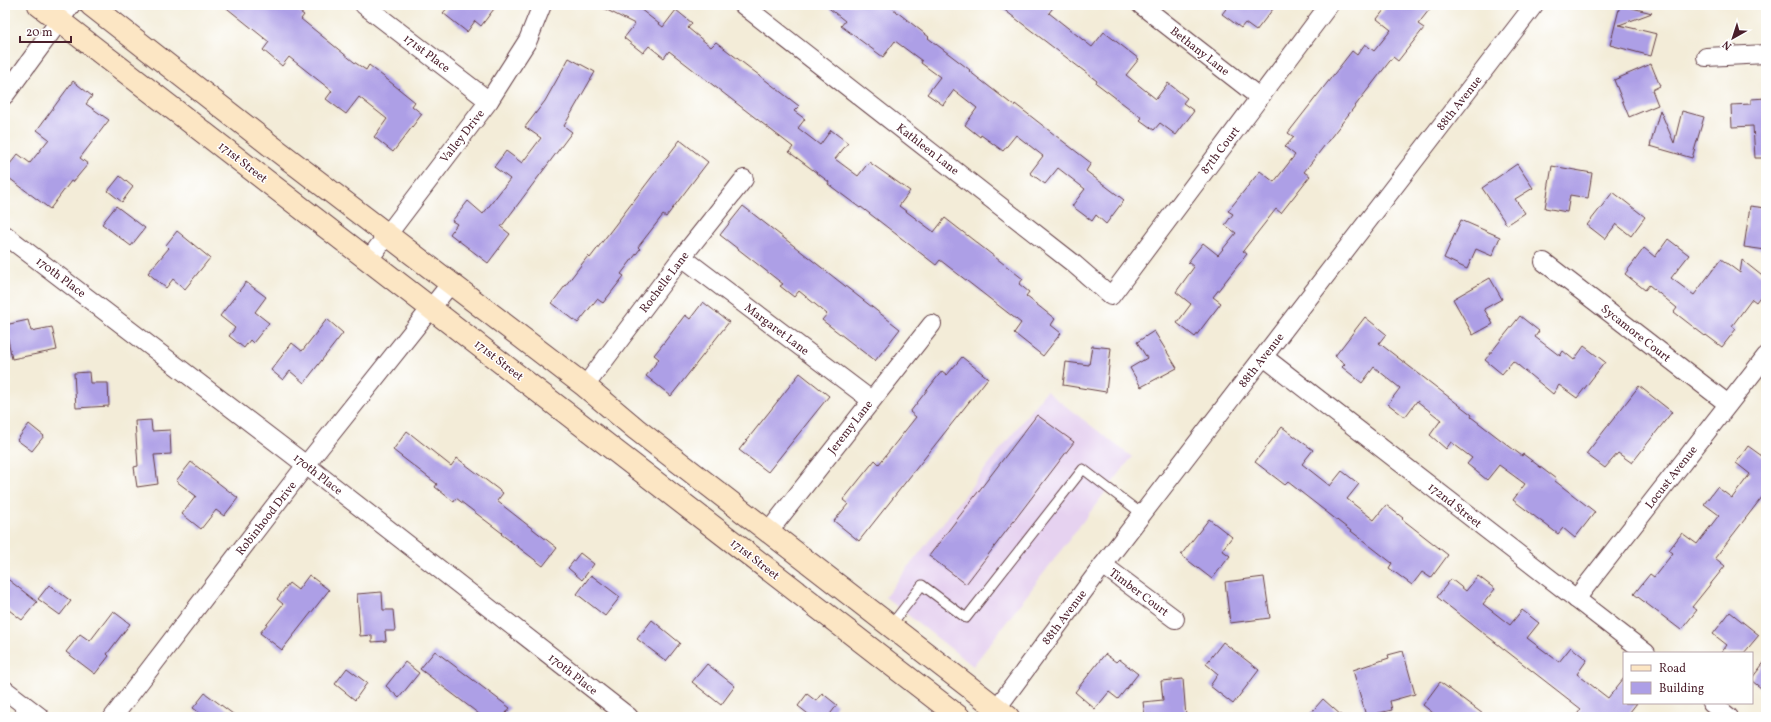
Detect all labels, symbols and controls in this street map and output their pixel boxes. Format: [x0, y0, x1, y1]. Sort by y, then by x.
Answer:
scale bar [20, 18, 71, 44]
north arrow [1713, 18, 1753, 58]
street label: Bethany Lane [1166, 24, 1233, 80]
text: 20 m [26, 25, 53, 41]
street label: 171st Place [400, 31, 453, 77]
text: N [1720, 36, 1735, 53]
street label: 88th Avenue [1433, 73, 1486, 134]
street label: Valley Drive [437, 106, 489, 167]
street label: Kathleen Lane [893, 120, 962, 179]
street label: 87th Court [1198, 123, 1244, 178]
street label: 171st Street [214, 139, 270, 187]
street label: Rochelle Lane [636, 248, 693, 317]
street label: 170th Place [32, 254, 89, 302]
street label: Margaret Lane [741, 300, 812, 360]
street label: Sycamore Court [1597, 301, 1674, 366]
street label: 88th Avenue [1235, 330, 1288, 391]
street label: 171st Street [470, 337, 526, 385]
street label: Jeremy Lane [825, 397, 877, 458]
street label: Locust Avenue [1642, 442, 1702, 513]
street label: 170th Place [289, 450, 346, 499]
street label: Robinhood Drive [233, 478, 301, 559]
street label: 172nd Street [1424, 480, 1485, 532]
street label: 171st Street [726, 536, 782, 584]
street label: Timber Court [1105, 565, 1171, 620]
street label: 88th Avenue [1039, 587, 1091, 648]
street label: 170th Place [544, 650, 601, 699]
legend [1623, 652, 1753, 704]
text: Road [1659, 661, 1686, 677]
text: Building [1659, 681, 1704, 697]

